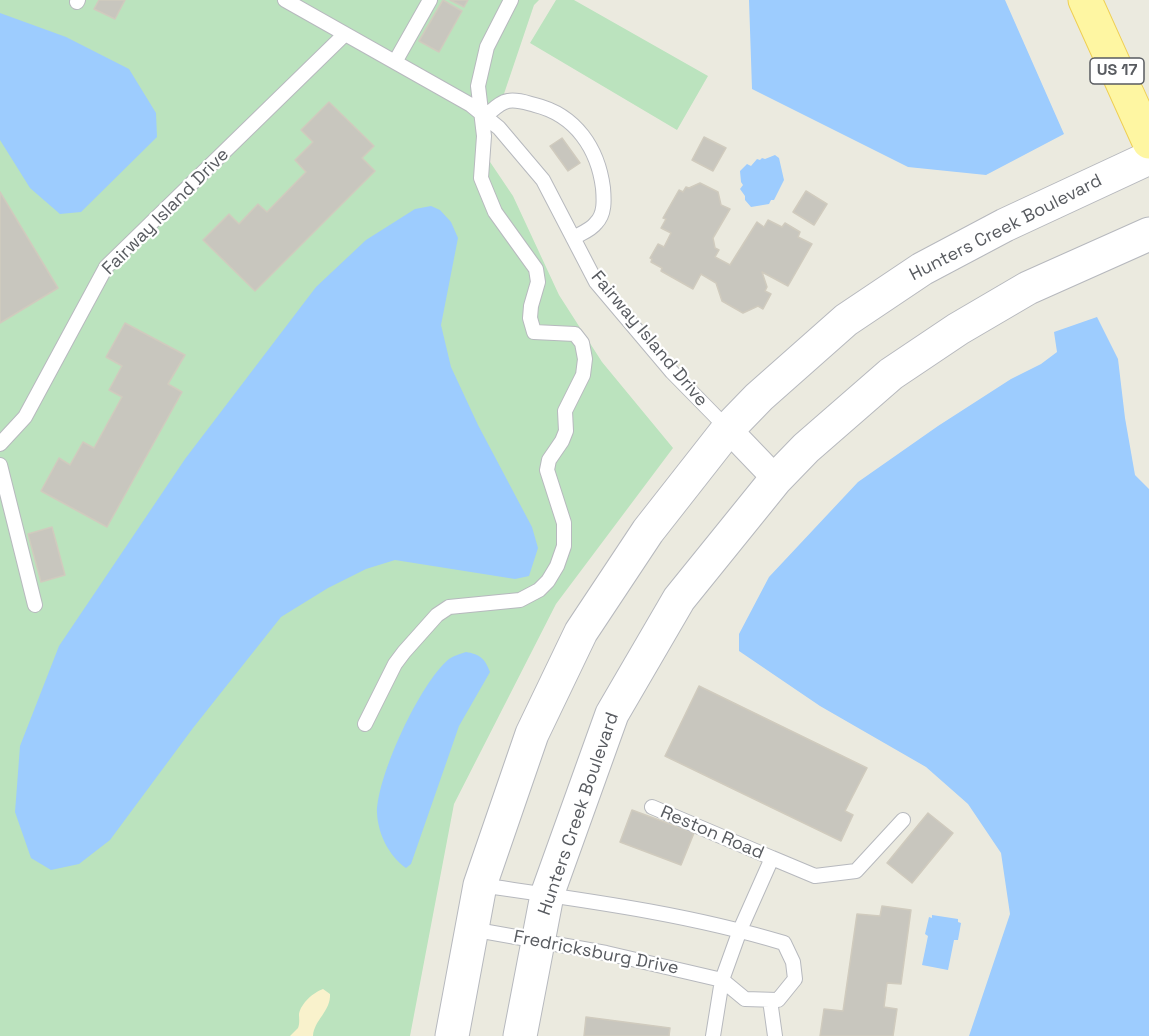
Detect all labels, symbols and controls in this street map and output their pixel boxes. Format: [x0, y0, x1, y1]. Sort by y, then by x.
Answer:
road number: US 17 [1090, 58, 1144, 84]
street label: Fairway Island Drive [98, 144, 234, 280]
street label: Hunters Creek Boulevard [906, 170, 1106, 286]
street label: Fairway Island Drive [586, 267, 712, 411]
street label: Hunters Creek Boulevard [534, 710, 624, 918]
street label: Reston Road [657, 802, 767, 864]
street label: Fredricksburg Drive [512, 926, 680, 980]

